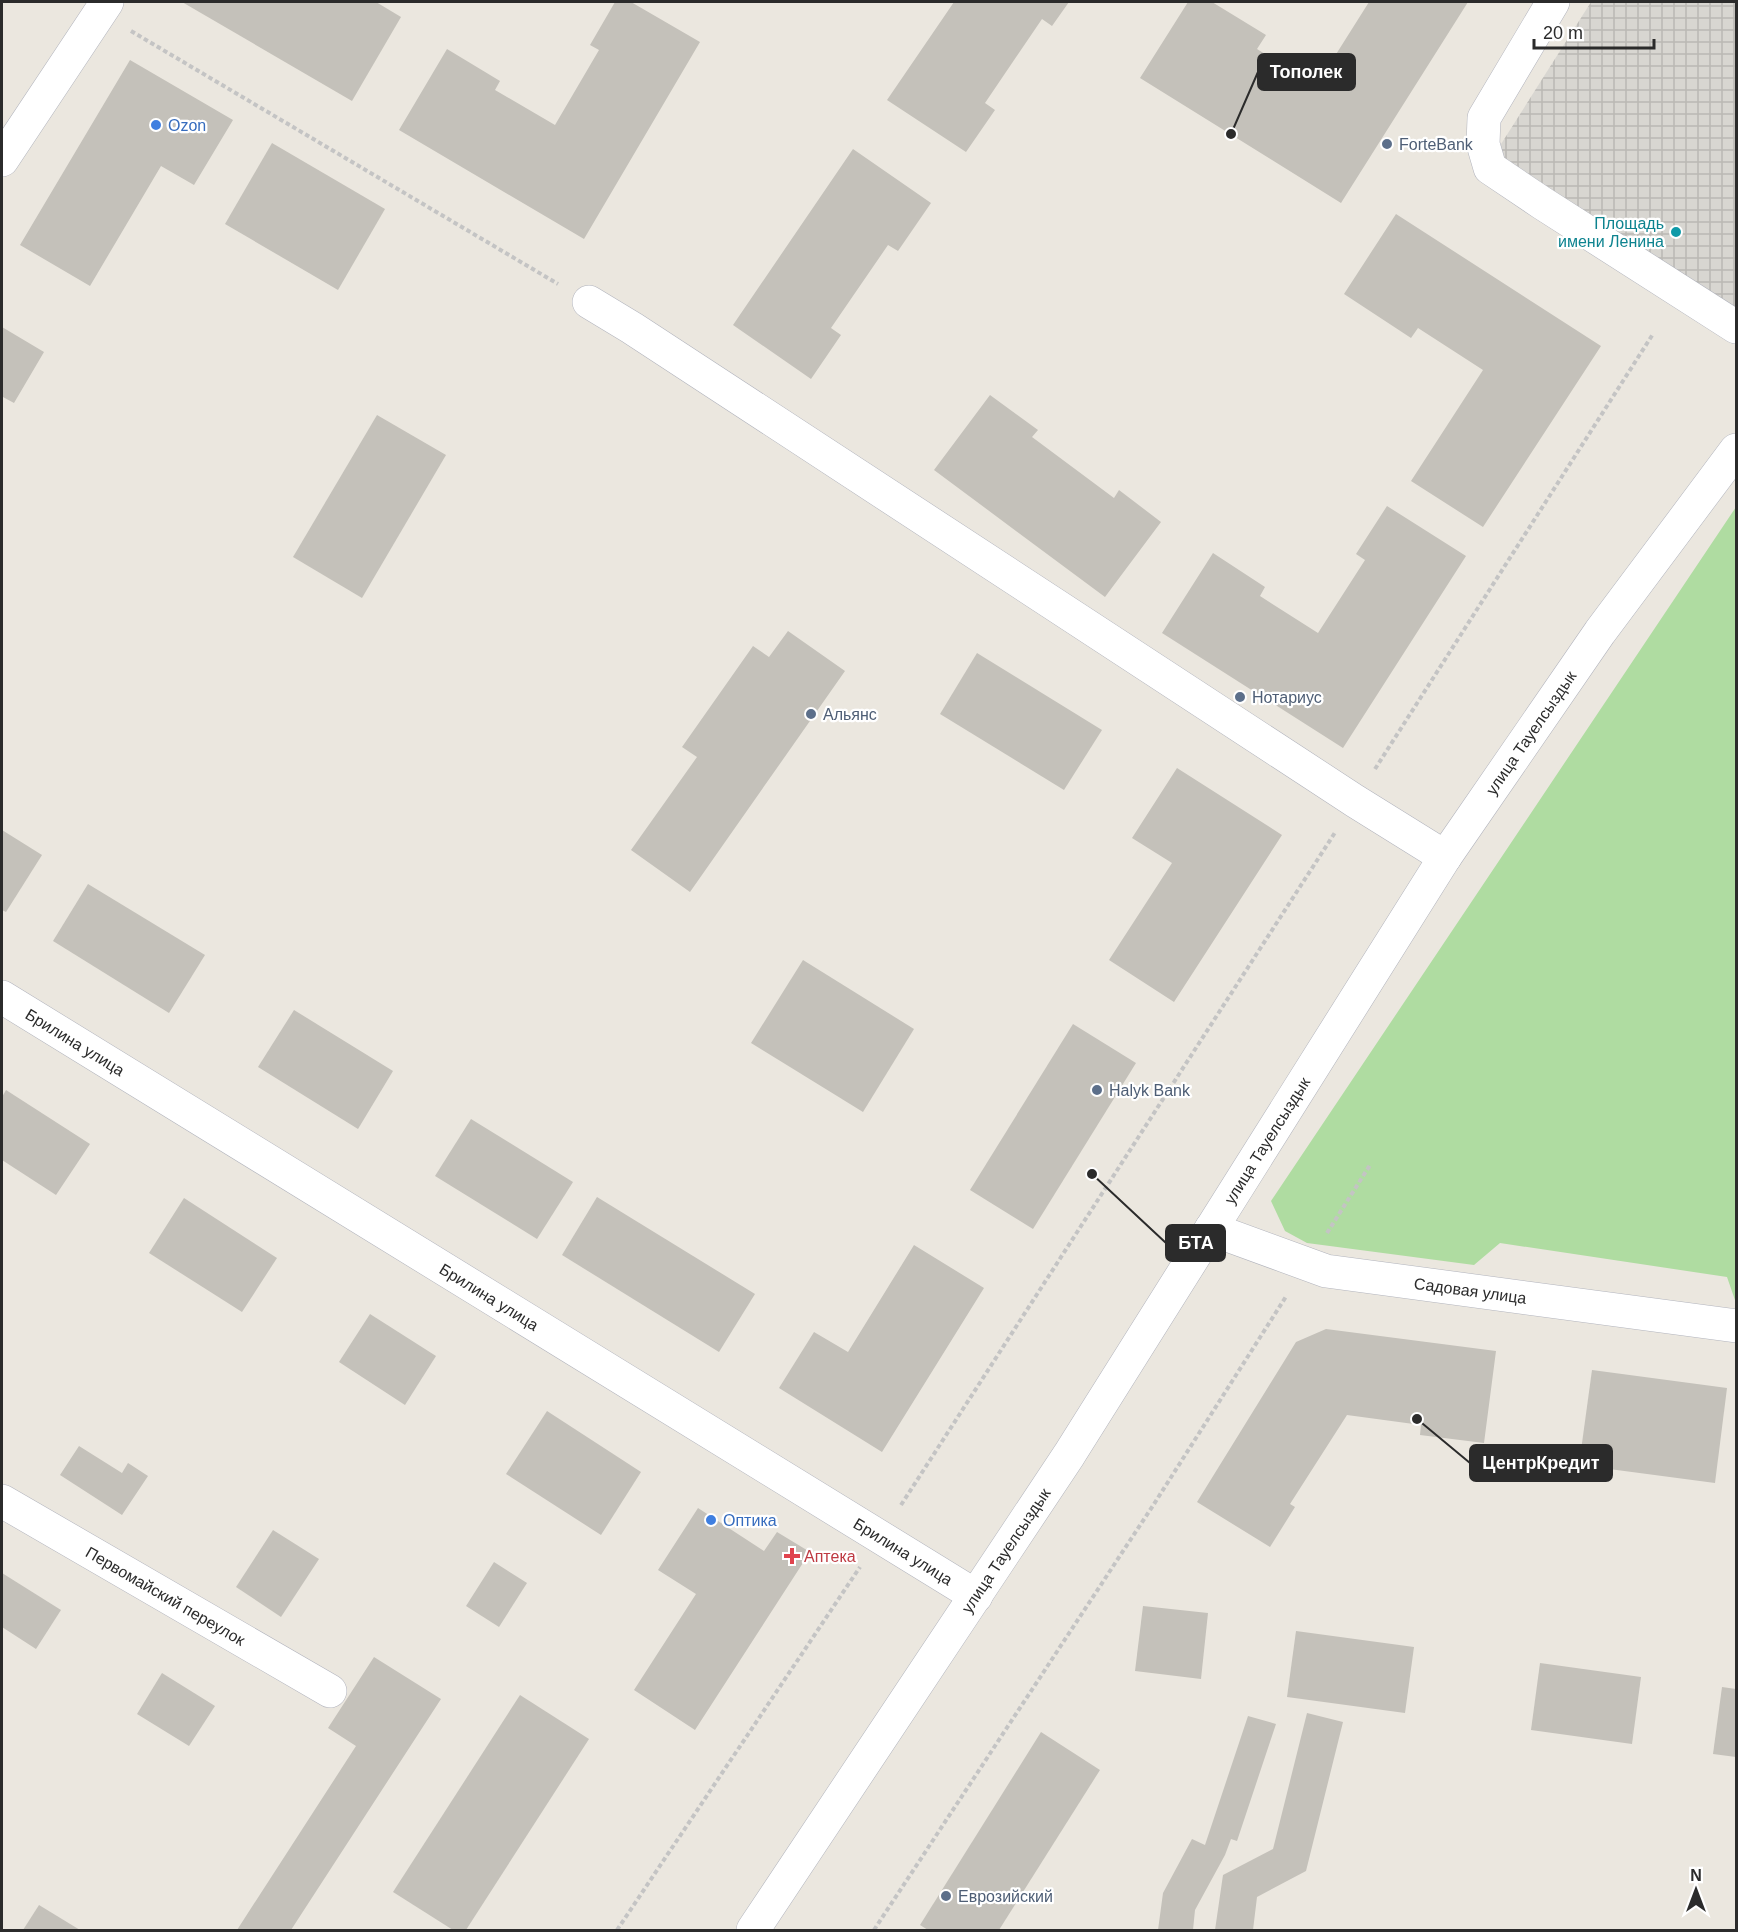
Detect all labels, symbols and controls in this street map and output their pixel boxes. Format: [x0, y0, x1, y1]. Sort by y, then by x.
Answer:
scale bar [1534, 12, 1654, 50]
text: 20 m [1543, 23, 1583, 43]
callout: Тополек [1258, 54, 1355, 90]
text: Тополек [1270, 62, 1343, 82]
place label: Ozon [168, 117, 206, 134]
marker: Ozon [149, 118, 163, 132]
place label: ForteBank [1399, 136, 1474, 153]
marker: ForteBank [1380, 137, 1394, 151]
place label: Площадь имени Ленина [1558, 215, 1664, 250]
marker: Площадь имени Ленина [1669, 225, 1683, 239]
street label: улица Тауелсыздык [1482, 667, 1580, 798]
place label: Нотариус [1252, 689, 1322, 706]
marker: Нотариус [1233, 690, 1247, 704]
place label: Альянс [823, 706, 877, 723]
marker: Альянс [804, 707, 818, 721]
street label: Брилина улица [23, 1005, 128, 1079]
street label: улица Тауелсыздык [1221, 1073, 1313, 1207]
place label: Halyk Bank [1109, 1082, 1191, 1099]
marker: Halyk Bank [1090, 1083, 1104, 1097]
callout: БТА [1166, 1225, 1225, 1261]
text: БТА [1178, 1233, 1214, 1253]
street label: Брилина улица [437, 1260, 542, 1333]
street label: Садовая улица [1413, 1274, 1528, 1306]
callout: ЦентрКредит [1470, 1445, 1612, 1481]
text: ЦентрКредит [1482, 1453, 1600, 1473]
street label: улица Тауелсыздык [958, 1484, 1054, 1616]
place label: Оптика [723, 1512, 777, 1529]
marker: Оптика [704, 1513, 718, 1527]
street label: Брилина улица [851, 1514, 956, 1588]
street label: Первомайский переулок [83, 1543, 249, 1649]
place label: Аптека [804, 1548, 856, 1565]
marker: Аптека [785, 1549, 799, 1563]
north arrow [1666, 1860, 1726, 1920]
text: N [1690, 1867, 1702, 1884]
place label: Еврозийский [958, 1888, 1053, 1905]
marker: Еврозийский [939, 1889, 953, 1903]

